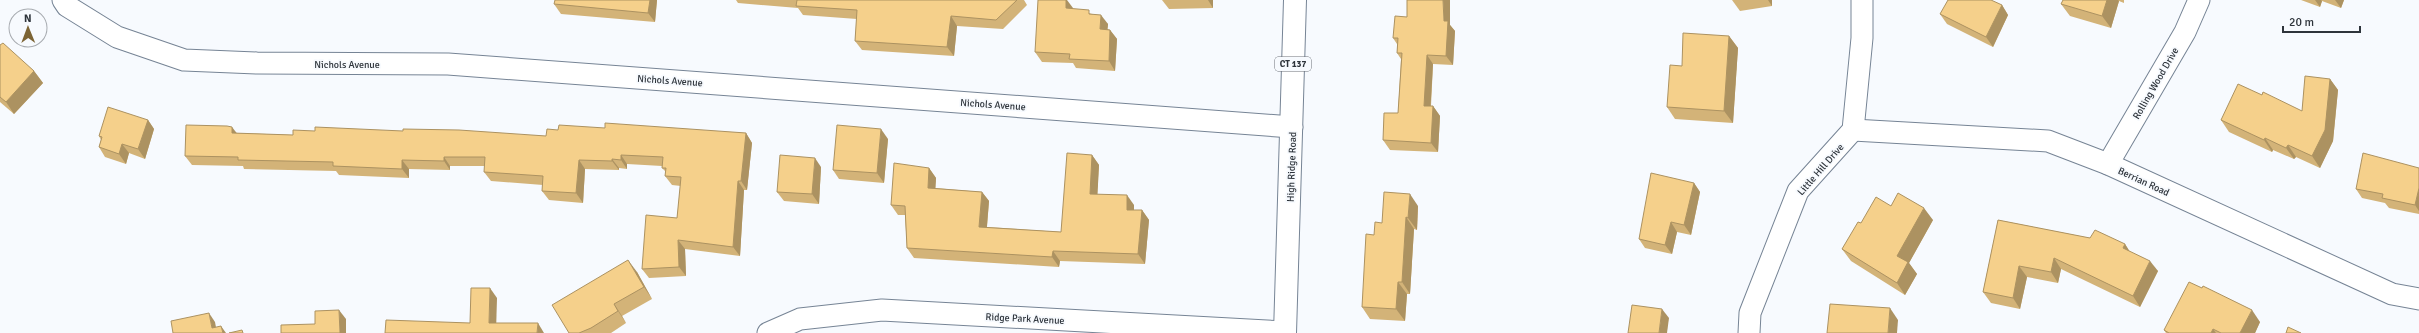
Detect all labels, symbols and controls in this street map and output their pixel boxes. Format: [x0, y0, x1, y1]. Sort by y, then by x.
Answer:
north arrow [8, 8, 48, 48]
scale bar [2283, 8, 2360, 34]
text: N [24, 12, 32, 25]
text: 20 m [2289, 15, 2314, 30]
street label: Rolling Wood Drive [2130, 46, 2181, 121]
road number: CT 137 [1275, 57, 1311, 71]
street label: Nichols Avenue [314, 59, 380, 71]
street label: Nichols Avenue [637, 73, 703, 89]
street label: Nichols Avenue [960, 97, 1026, 113]
street label: High Ridge Road [1285, 132, 1299, 202]
street label: Little Hill Drive [1795, 141, 1846, 198]
street label: Berrian Road [2116, 165, 2171, 199]
street label: Ridge Park Avenue [985, 311, 1065, 327]

